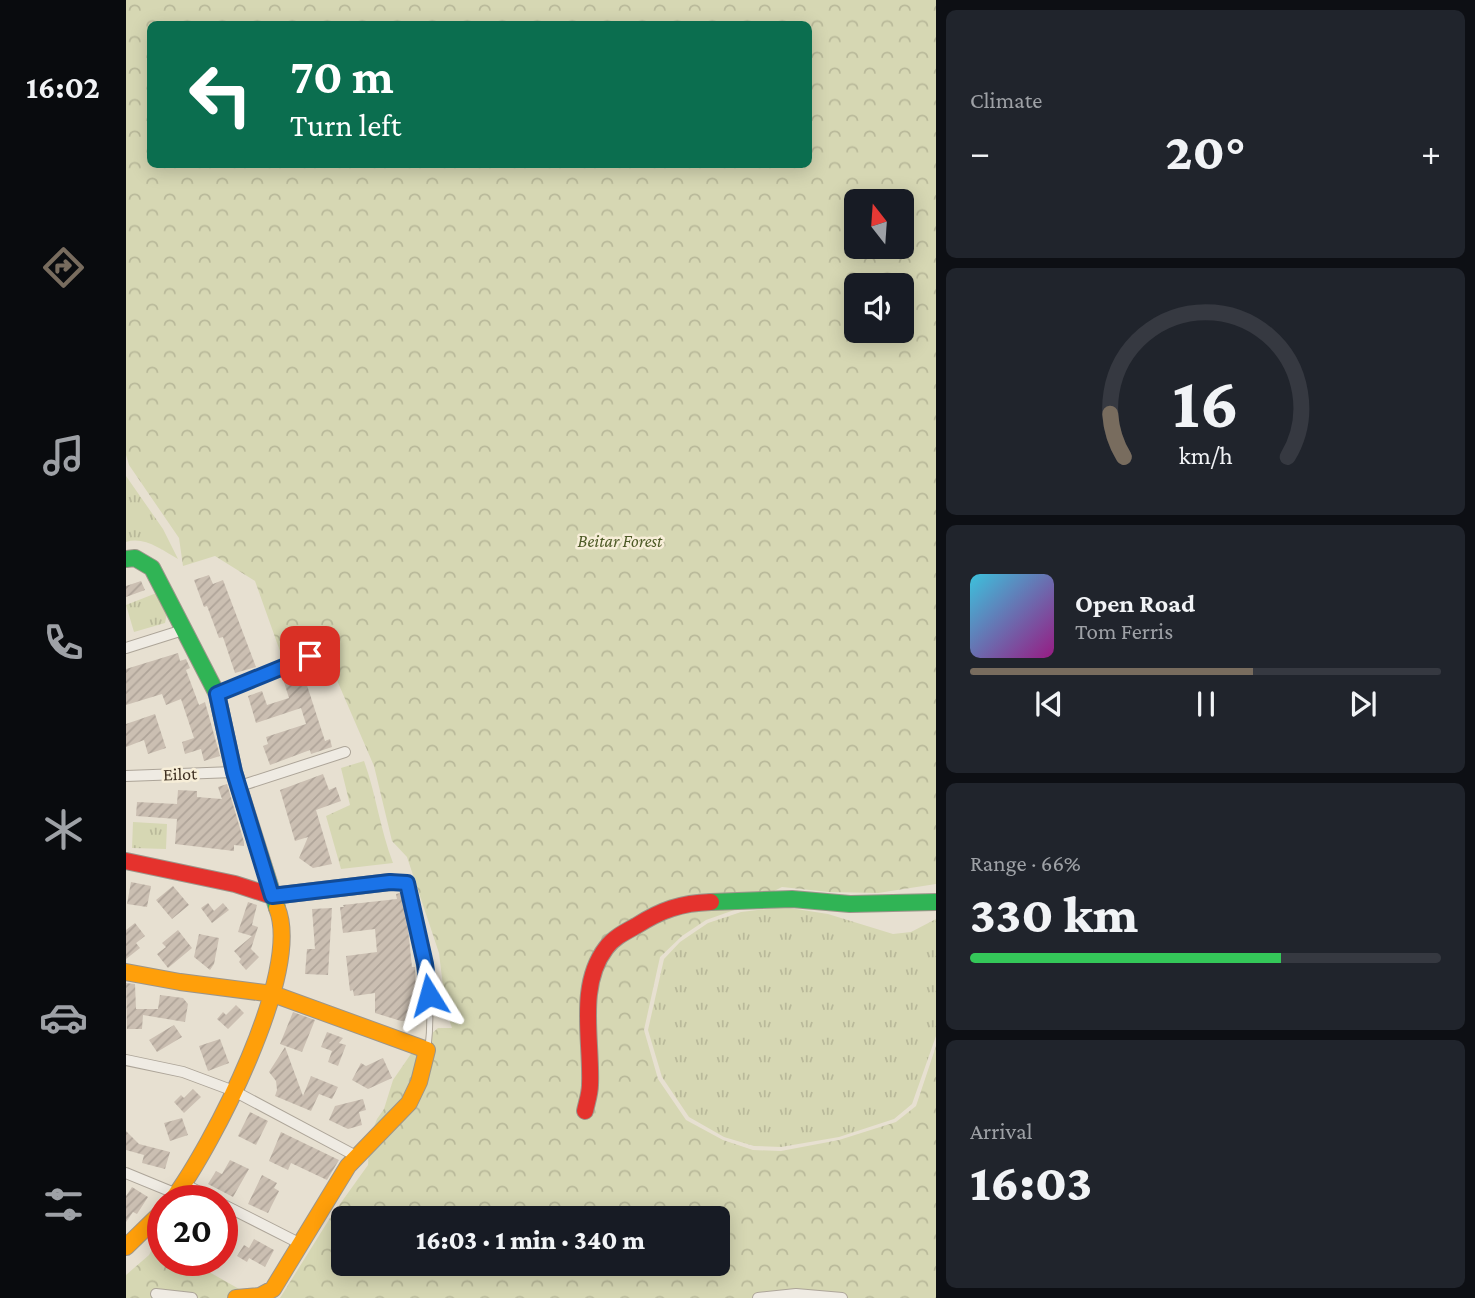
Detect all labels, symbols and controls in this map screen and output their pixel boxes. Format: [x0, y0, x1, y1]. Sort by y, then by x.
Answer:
icon: left [175, 49, 266, 140]
text: 70 m [290, 49, 394, 104]
text: 16:02 [26, 69, 100, 105]
text: Climate [970, 87, 1042, 113]
text: Turn left [290, 107, 401, 143]
text: 20° [1165, 122, 1246, 180]
text: − [970, 131, 990, 173]
text: + [1421, 131, 1441, 173]
north arrow [844, 189, 914, 259]
map controls [844, 189, 914, 343]
icon: directions [39, 243, 88, 292]
button: sound [844, 273, 914, 343]
text: 16 [1172, 363, 1239, 444]
icon: music [39, 431, 88, 480]
text: km/h [1179, 442, 1232, 469]
park label: Beitar Forest [578, 531, 663, 551]
text: Open Road [1075, 589, 1195, 618]
icon: phone [39, 618, 88, 667]
text: Tom Ferris [1075, 618, 1173, 644]
pin [280, 626, 340, 686]
icon: arrive [291, 637, 329, 675]
icon: previous [1030, 685, 1068, 723]
icon: pause [1187, 685, 1225, 723]
icon: next [1344, 685, 1382, 723]
street label: Eilot [163, 763, 198, 785]
icon: climate [39, 805, 88, 854]
text: Range · 66% [970, 850, 1081, 876]
text: 330 km [970, 885, 1138, 943]
position arrow [392, 958, 466, 1032]
icon: car [39, 993, 88, 1042]
text: Arrival [970, 1118, 1033, 1144]
text: 16:03 [970, 1153, 1092, 1211]
icon: filters [39, 1180, 88, 1229]
speed limit sign: 20 [147, 1185, 238, 1276]
text: 16:03 · 1 min · 340 m [416, 1226, 645, 1255]

